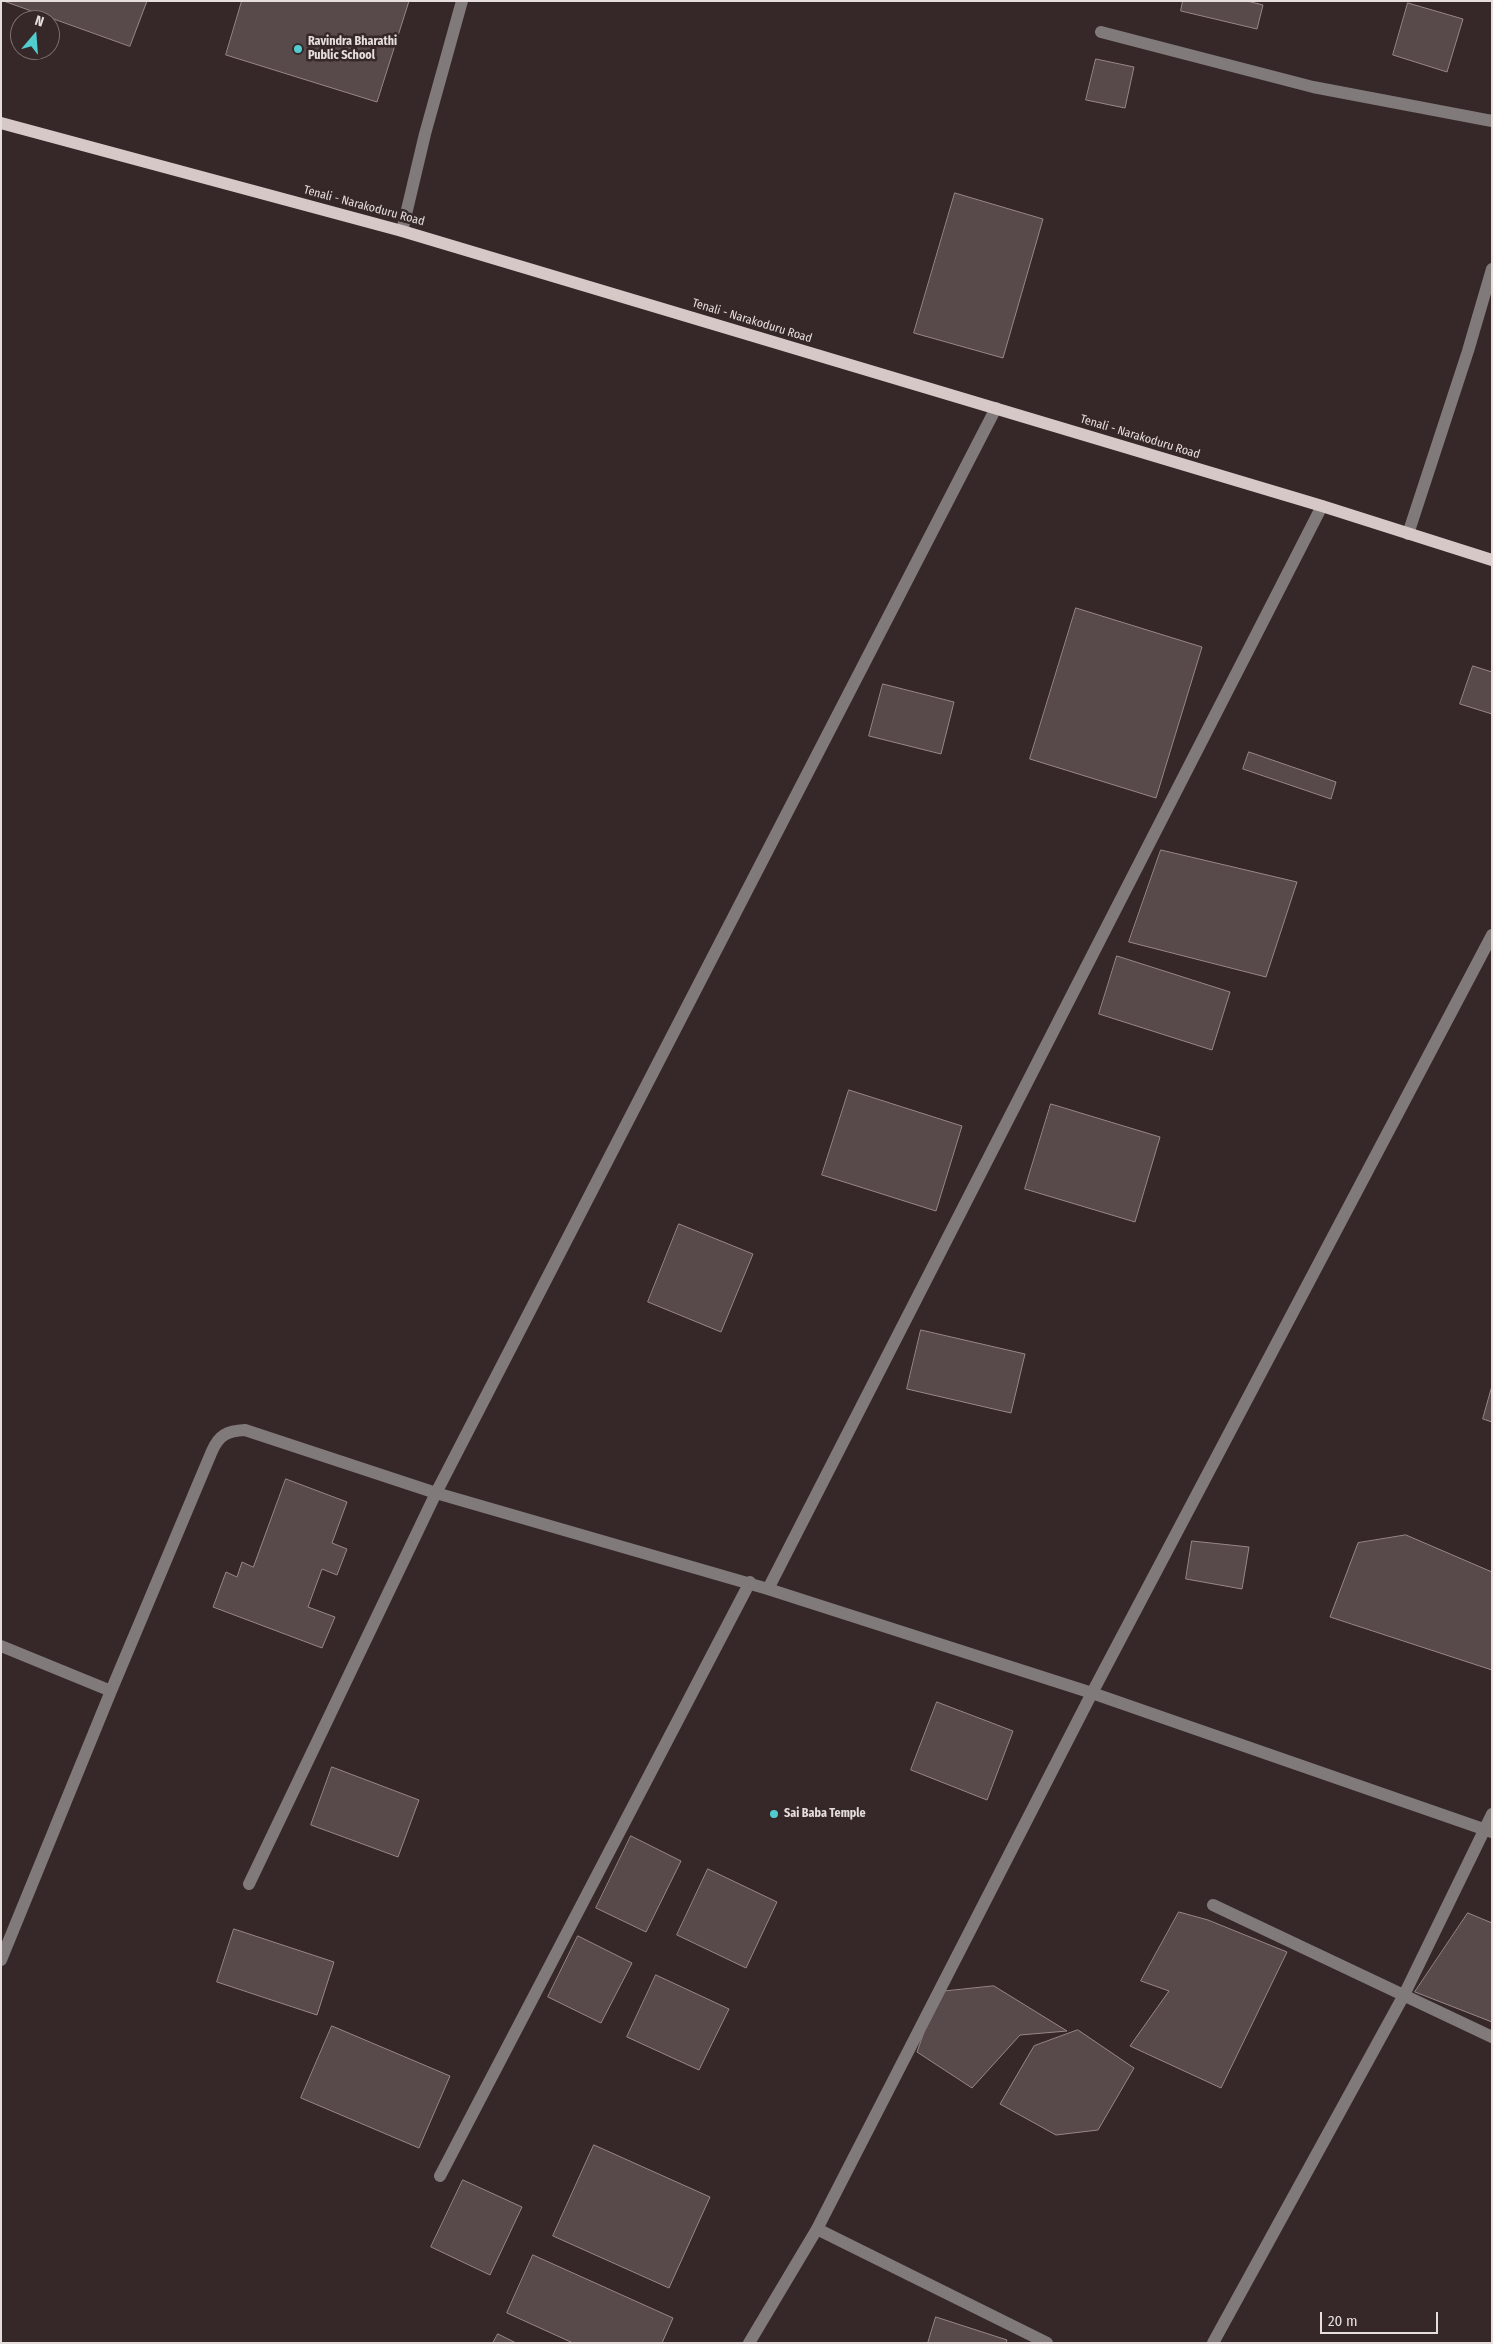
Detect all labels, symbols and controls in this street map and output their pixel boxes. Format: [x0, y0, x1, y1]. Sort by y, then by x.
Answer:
north arrow [10, 10, 60, 60]
text: N [33, 12, 46, 31]
place label: Ravindra Bharathi Public School [308, 35, 397, 63]
marker: Ravindra Bharathi Public School [292, 43, 304, 55]
street label: Tenali - Narakoduru Road [302, 183, 426, 229]
street label: Tenali - Narakoduru Road [690, 296, 814, 346]
street label: Tenali - Narakoduru Road [1078, 412, 1202, 462]
place label: Sai Baba Temple [784, 1807, 866, 1821]
marker: Sai Baba Temple [768, 1808, 780, 1820]
scale bar [1323, 2302, 1440, 2334]
text: 20 m [1328, 2312, 1358, 2330]

